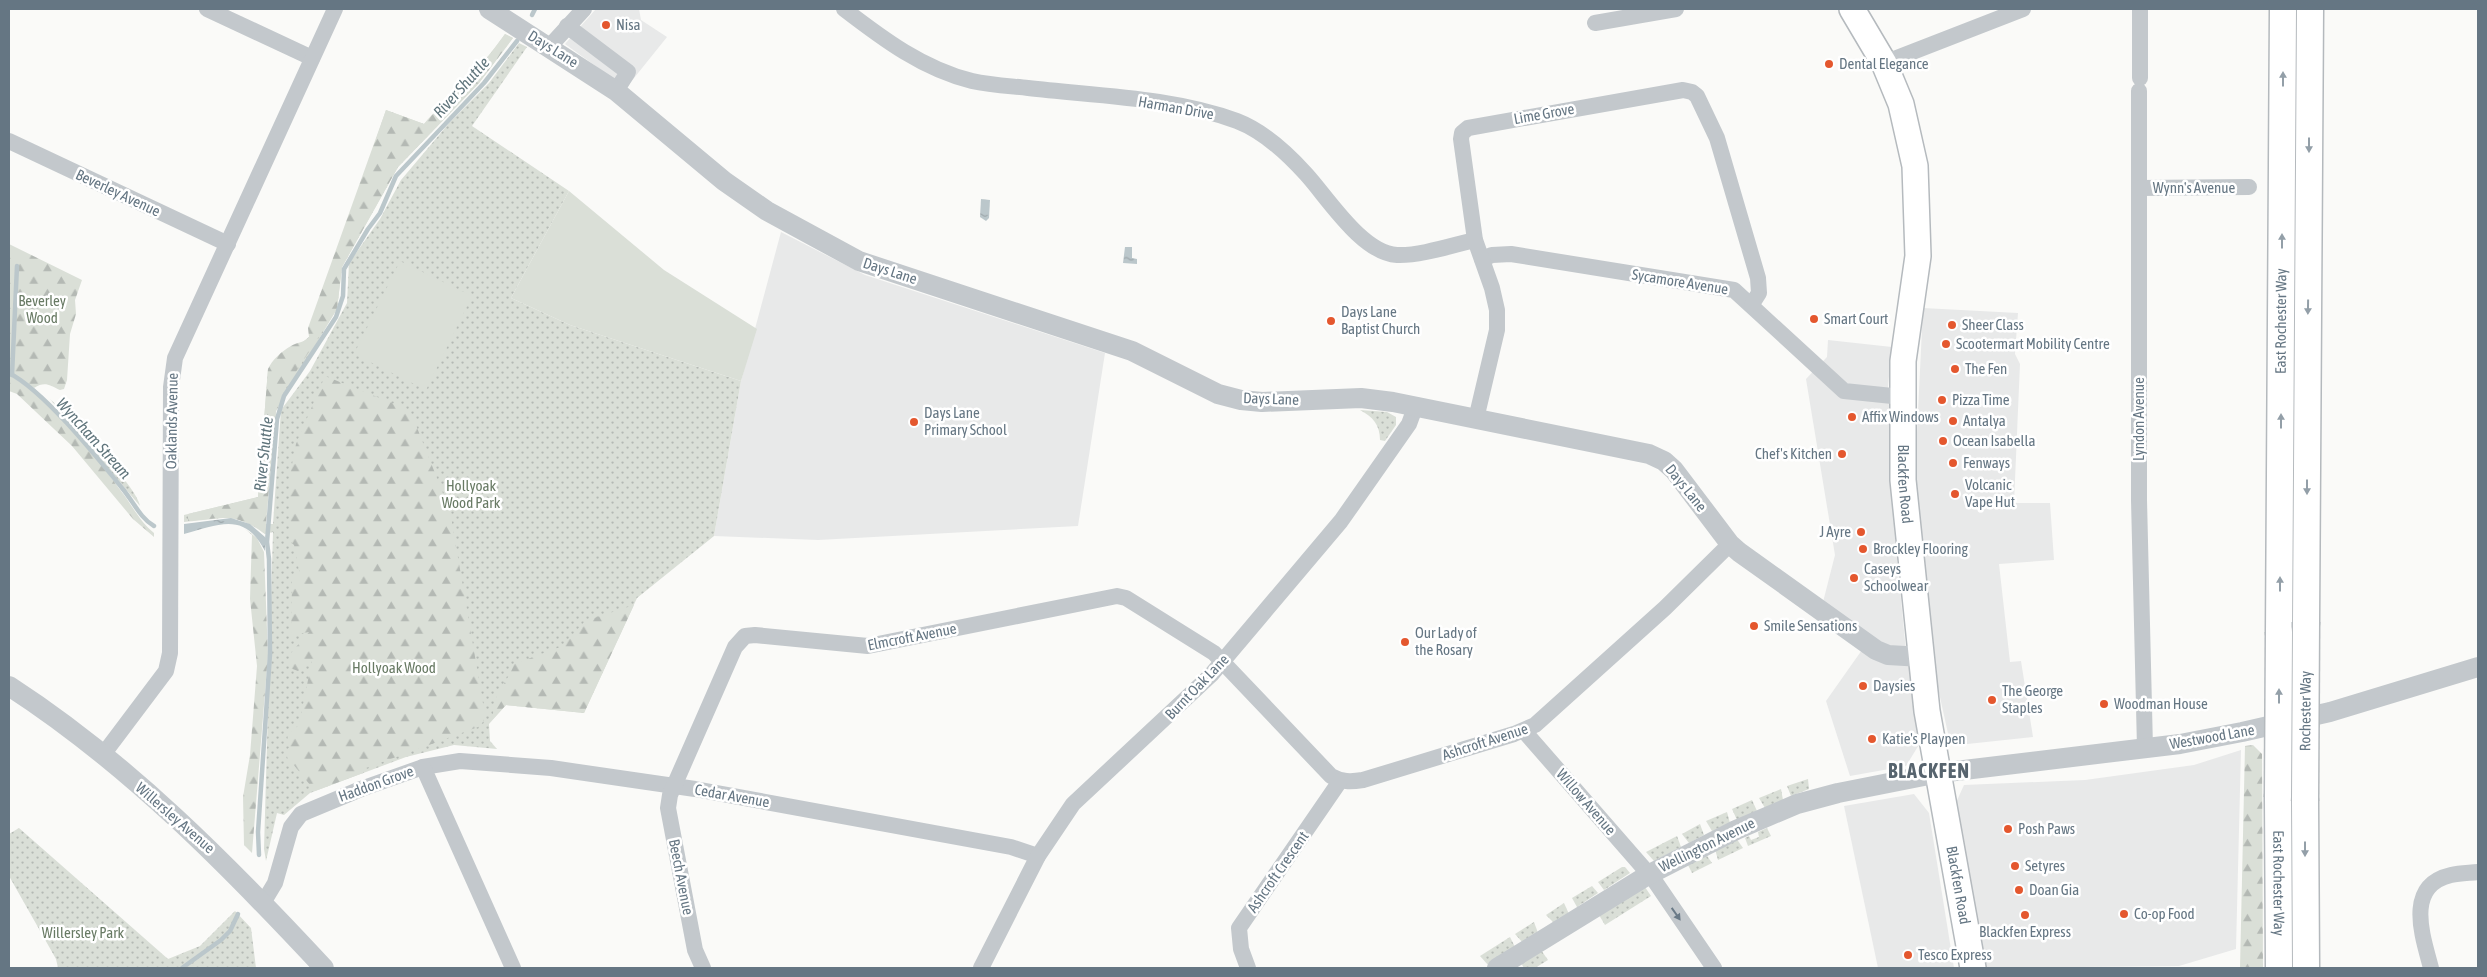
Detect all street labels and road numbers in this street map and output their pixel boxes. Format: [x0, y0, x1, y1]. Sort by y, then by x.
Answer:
street label: Days Lane [525, 27, 582, 71]
street label: Harman Drive [1137, 93, 1215, 123]
street label: Lime Grove [1512, 100, 1576, 127]
street label: Beverley Avenue [73, 166, 163, 220]
street label: Wynn's Avenue [2153, 179, 2236, 196]
street label: Days Lane [861, 254, 919, 287]
street label: Sycamore Avenue [1631, 265, 1730, 298]
street label: East Rochester Way [2272, 268, 2289, 374]
street label: Oaklands Avenue [162, 372, 181, 469]
street label: Lyndon Avenue [2130, 377, 2147, 461]
street label: Days Lane [1243, 389, 1299, 408]
street label: Blackfen Road [1895, 445, 1916, 524]
street label: Days Lane [1662, 461, 1711, 515]
street label: Elmcroft Avenue [866, 620, 958, 653]
street label: Burnt Oak Lane [1161, 651, 1232, 723]
street label: Rochester Way [2296, 671, 2314, 751]
street label: Ashcroft Avenue [1440, 720, 1530, 763]
street label: Westwood Lane [2168, 721, 2256, 752]
street label: Haddon Grove [336, 762, 416, 805]
street label: Willow Avenue [1553, 765, 1620, 838]
street label: Willersley Avenue [132, 779, 218, 857]
street label: Cedar Avenue [693, 781, 771, 810]
street label: Wellington Avenue [1656, 814, 1758, 875]
street label: Ashcroft Crescent [1243, 828, 1312, 915]
street label: East Rochester Way [2270, 830, 2288, 936]
street label: Beech Avenue [666, 837, 697, 916]
street label: Blackfen Road [1943, 845, 1974, 926]

